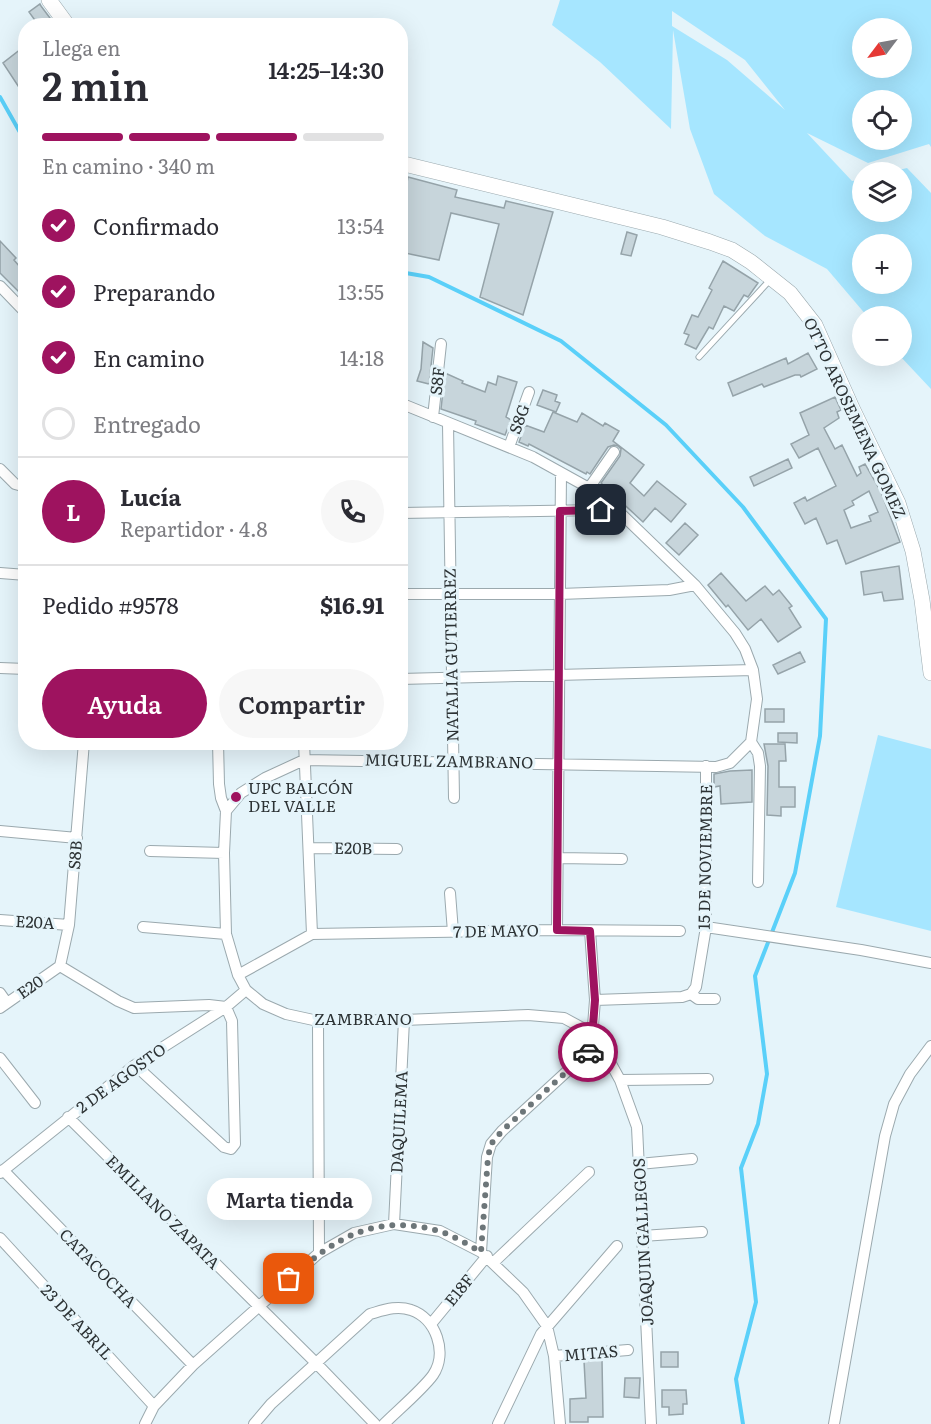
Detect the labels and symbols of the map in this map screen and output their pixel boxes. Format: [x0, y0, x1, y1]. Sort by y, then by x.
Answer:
north arrow [852, 18, 912, 78]
street label: OTTO AROSEMENA GOMEZ [799, 313, 913, 522]
street label: S8F [423, 365, 449, 396]
street label: S8G [502, 400, 535, 437]
pin [575, 484, 626, 535]
street label: NATALIA GUTIERREZ [436, 568, 464, 742]
street label: MIGUEL ZAMBRANO [364, 747, 534, 773]
place label: UPC BALCÓN DEL VALLE [248, 775, 354, 817]
street label: 15 DE NOVIEMBRE [691, 784, 717, 930]
marker: UPC BALCÓN DEL VALLE [229, 790, 243, 804]
street label: E20B [334, 835, 372, 859]
street label: S8B [61, 839, 87, 870]
street label: E20A [15, 908, 56, 934]
street label: 7 DE MAYO [453, 917, 539, 943]
street label: E20 [11, 968, 48, 1004]
street label: ZAMBRANO [314, 1006, 412, 1030]
courier [558, 1022, 618, 1082]
street label: 2 DE AGOSTO [71, 1036, 170, 1118]
street label: DAQUILEMA [383, 1070, 413, 1174]
street label: EMILIANO ZAPATA [101, 1149, 226, 1274]
street label: JOAQUIN GALLEGOS [626, 1158, 658, 1327]
callout: Marta tienda [206, 1177, 372, 1219]
street label: CATACOCHA [55, 1222, 143, 1313]
pin [263, 1253, 314, 1304]
street label: E18F [438, 1268, 479, 1311]
street label: 23 DE ABRIL [36, 1278, 119, 1365]
street label: MITAS [563, 1338, 619, 1366]

